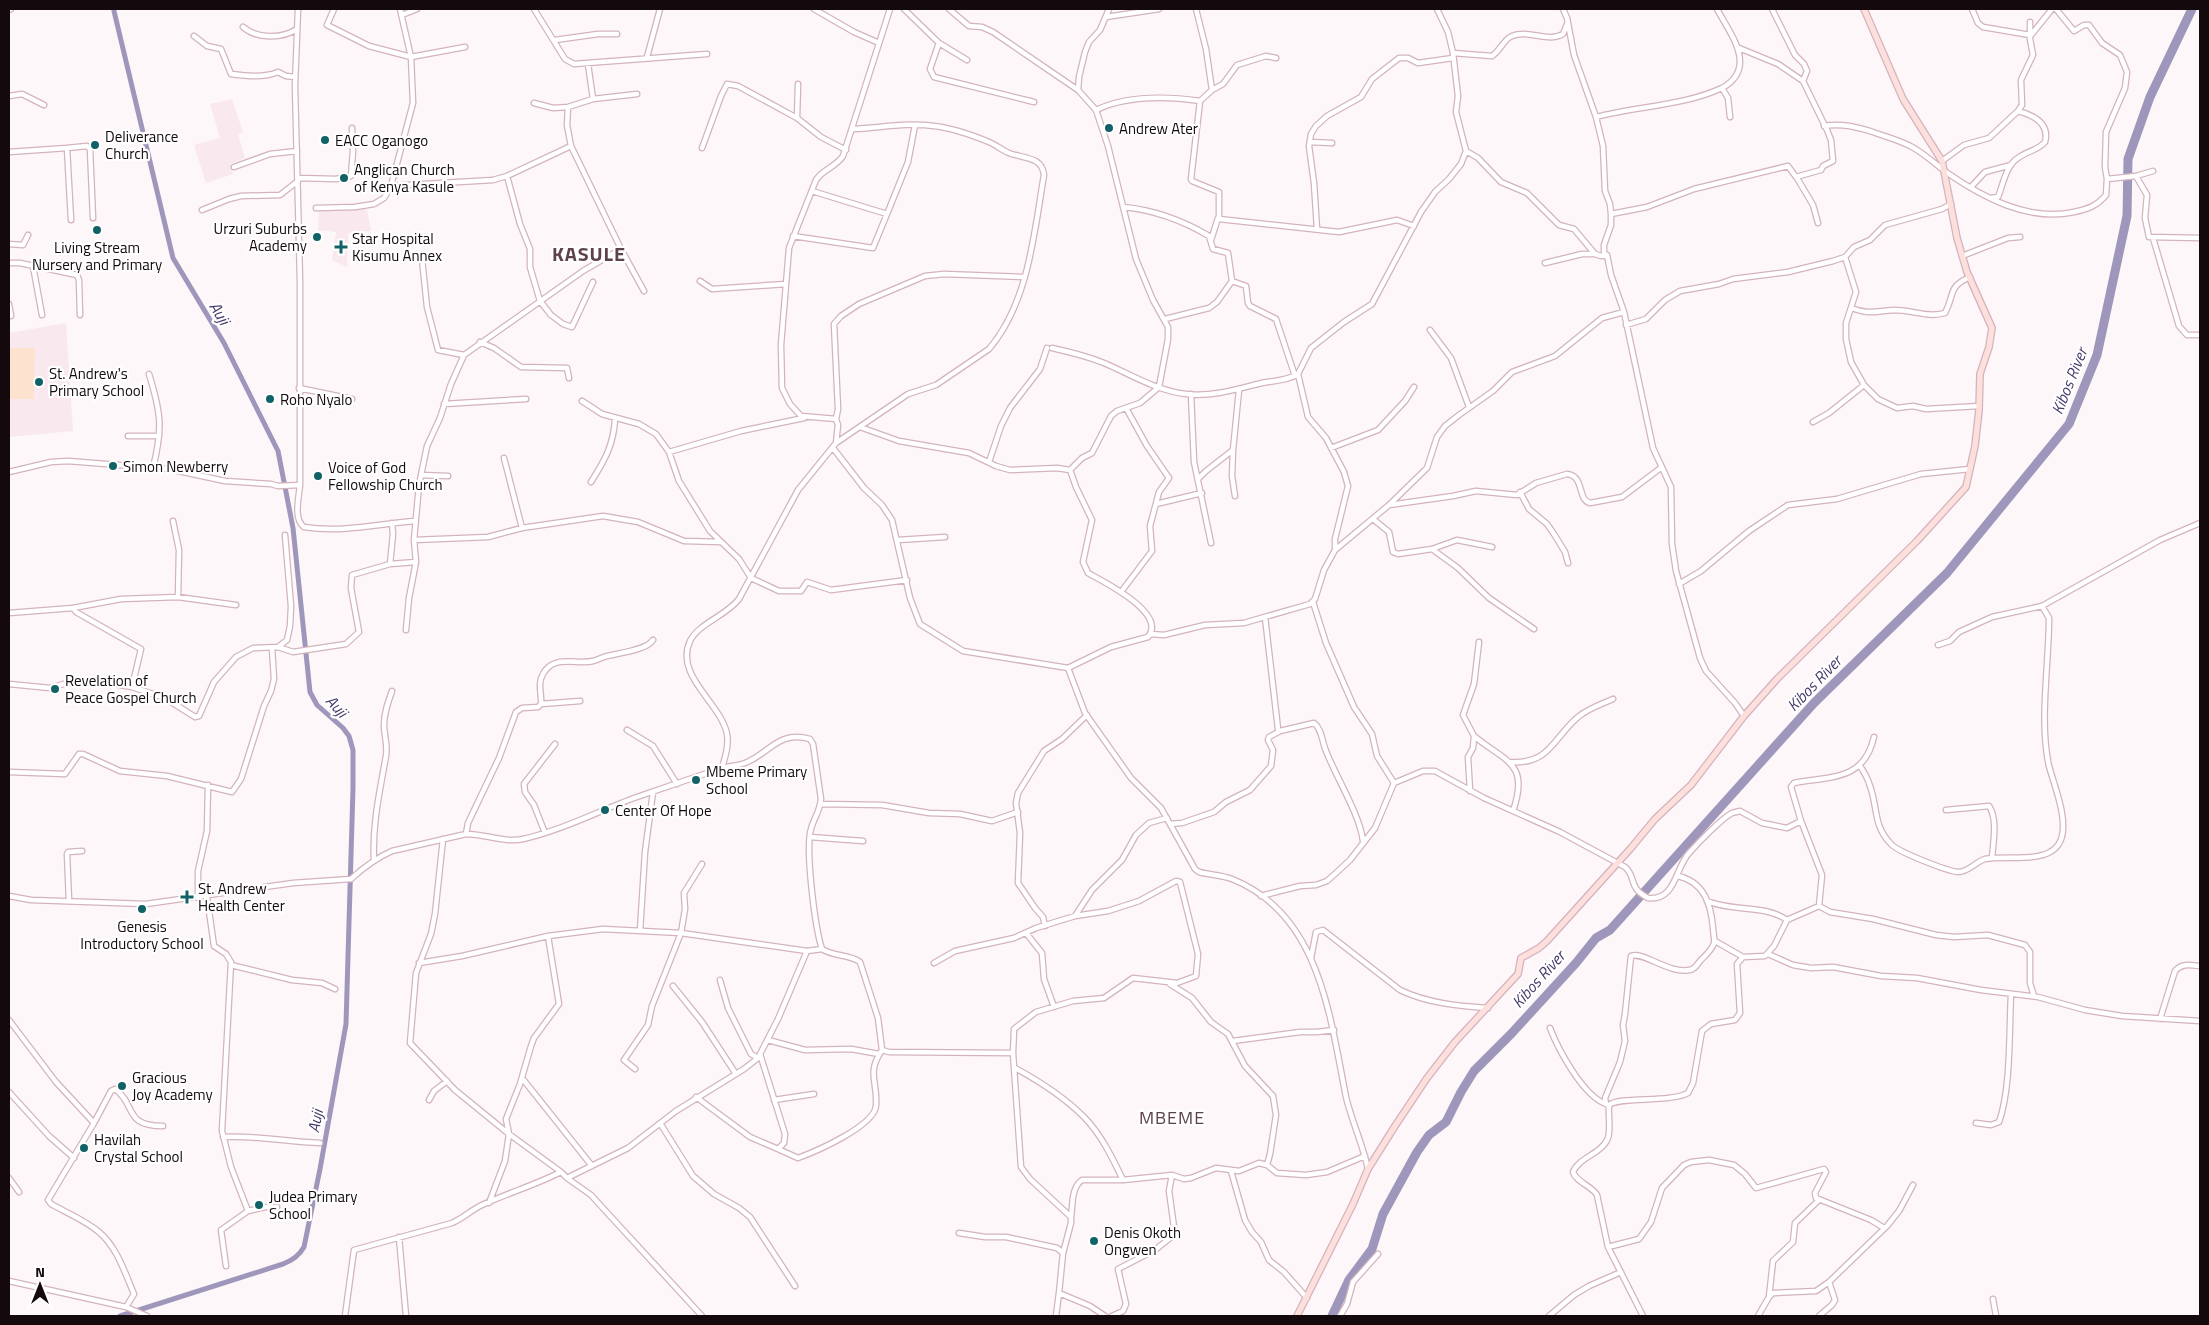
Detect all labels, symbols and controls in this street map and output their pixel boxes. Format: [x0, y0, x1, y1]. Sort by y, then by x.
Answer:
place label: Andrew Ater [1119, 117, 1198, 140]
marker: Andrew Ater [1103, 122, 1115, 134]
place label: Deliverance Church [105, 125, 178, 165]
place label: EACC Oganogo [335, 129, 428, 152]
marker: EACC Oganogo [319, 134, 331, 146]
marker: Deliverance Church [89, 139, 101, 151]
place label: Anglican Church of Kenya Kasule [354, 158, 455, 198]
marker: Anglican Church of Kenya Kasule [338, 172, 350, 184]
place label: Urzuri Suburbs Academy [214, 217, 307, 257]
marker: Living Stream Nursery and Primary [91, 224, 103, 236]
place label: Star Hospital Kisumu Annex [352, 227, 442, 267]
marker: Urzuri Suburbs Academy [311, 231, 323, 243]
place label: Living Stream Nursery and Primary [32, 236, 162, 276]
district label: KASULE [552, 238, 626, 269]
marker: Star Hospital Kisumu Annex [334, 240, 348, 254]
water label: Auji [204, 297, 237, 331]
water label: Kibos River [2045, 342, 2094, 418]
place label: St. Andrew's Primary School [49, 362, 144, 402]
marker: St. Andrew's Primary School [33, 376, 45, 388]
place label: Roho Nyalo [280, 388, 353, 411]
marker: Roho Nyalo [264, 393, 276, 405]
place label: Simon Newberry [123, 455, 228, 478]
place label: Voice of God Fellowship Church [328, 456, 443, 496]
marker: Simon Newberry [107, 460, 119, 472]
marker: Voice of God Fellowship Church [312, 470, 324, 482]
water label: Kibos River [1781, 648, 1848, 716]
place label: Revelation of Peace Gospel Church [65, 669, 196, 709]
marker: Revelation of Peace Gospel Church [49, 683, 61, 695]
water label: Auji [320, 689, 355, 724]
place label: Mbeme Primary School [706, 760, 807, 800]
marker: Mbeme Primary School [690, 774, 702, 786]
place label: Center Of Hope [615, 799, 712, 822]
marker: Center Of Hope [599, 804, 611, 816]
place label: St. Andrew Health Center [198, 877, 285, 917]
marker: St. Andrew Health Center [180, 890, 194, 904]
marker: Genesis Introductory School [136, 903, 148, 915]
place label: Genesis Introductory School [80, 915, 204, 955]
water label: Kibos River [1506, 944, 1572, 1013]
place label: Gracious Joy Academy [132, 1066, 213, 1106]
marker: Gracious Joy Academy [116, 1080, 128, 1092]
district label: MBEME [1139, 1104, 1205, 1131]
water label: Auji [301, 1106, 329, 1135]
place label: Havilah Crystal School [94, 1128, 183, 1168]
marker: Havilah Crystal School [78, 1142, 90, 1154]
place label: Judea Primary School [269, 1185, 358, 1225]
marker: Judea Primary School [253, 1199, 265, 1211]
place label: Denis Okoth Ongwen [1104, 1221, 1181, 1261]
marker: Denis Okoth Ongwen [1088, 1235, 1100, 1247]
north arrow [15, 1260, 65, 1310]
text: N [35, 1261, 45, 1282]

